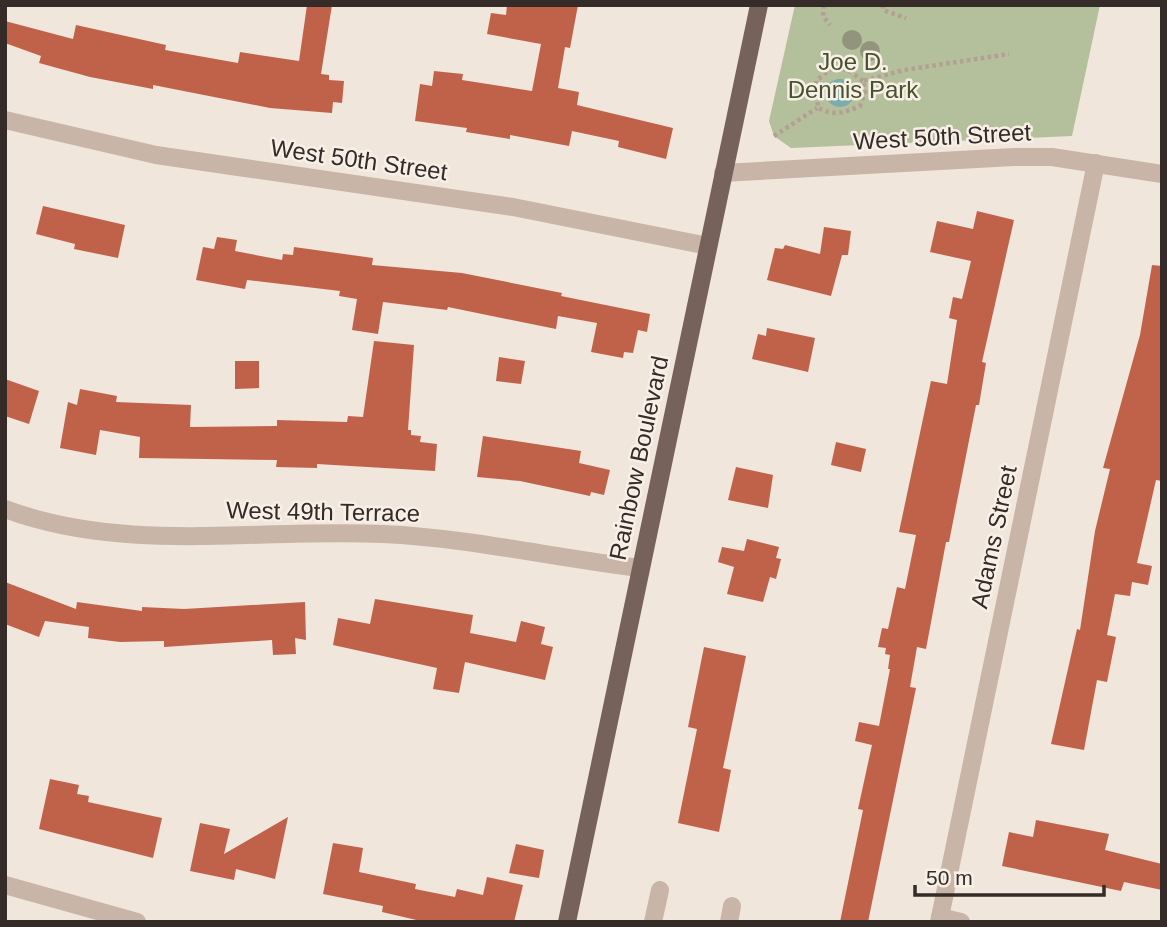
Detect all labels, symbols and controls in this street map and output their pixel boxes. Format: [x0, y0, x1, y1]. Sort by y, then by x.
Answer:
park label: Joe D. Dennis Park [788, 48, 919, 103]
street label: West 50th Street [852, 118, 1032, 155]
street label: West 50th Street [269, 134, 450, 185]
street label: Rainbow Boulevard [604, 353, 673, 562]
street label: Adams Street [965, 463, 1022, 611]
street label: West 49th Terrace [226, 496, 420, 527]
scale bar [915, 853, 1104, 897]
text: 50 m [926, 866, 973, 889]

